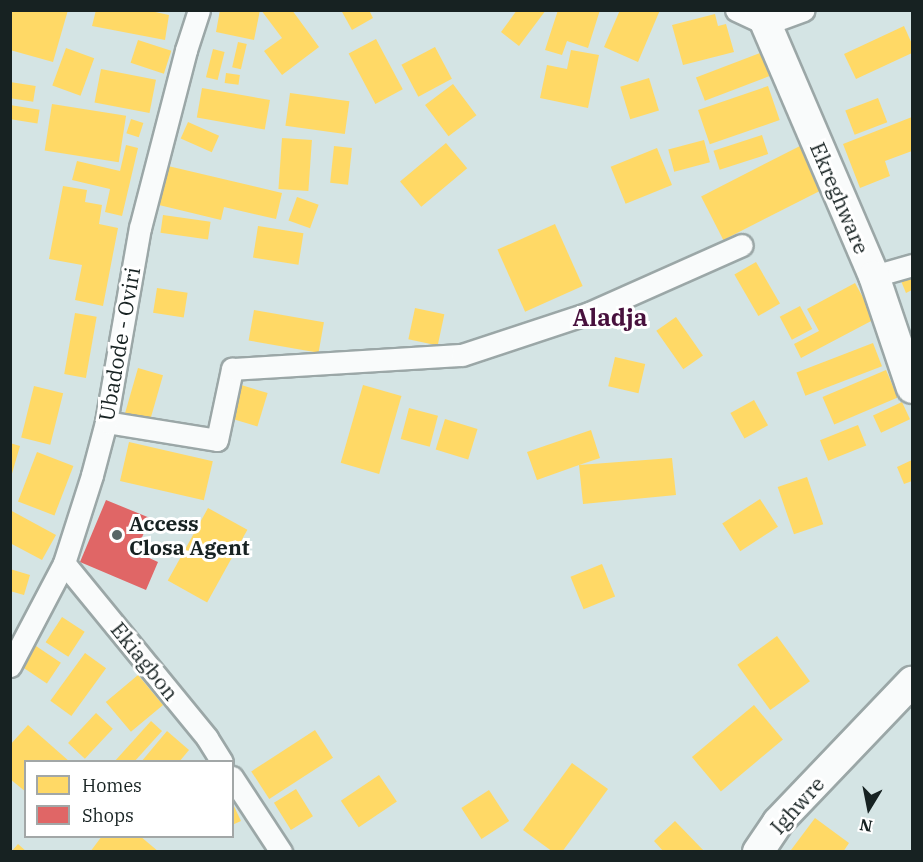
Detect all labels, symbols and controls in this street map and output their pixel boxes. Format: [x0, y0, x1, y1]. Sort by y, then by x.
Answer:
street label: Ekreghware [805, 138, 875, 258]
street label: Ubadode - Oviri [93, 265, 145, 423]
district label: Aladja [573, 304, 647, 332]
place label: Access Closa Agent [129, 510, 250, 560]
marker: Access Closa Agent [110, 528, 124, 542]
street label: Ekiagbon [106, 617, 184, 705]
legend [24, 760, 234, 838]
street label: Ighwre [765, 771, 829, 839]
text: Homes [82, 774, 142, 797]
north arrow [839, 778, 899, 838]
text: Shops [82, 804, 134, 827]
text: N [858, 815, 874, 837]

